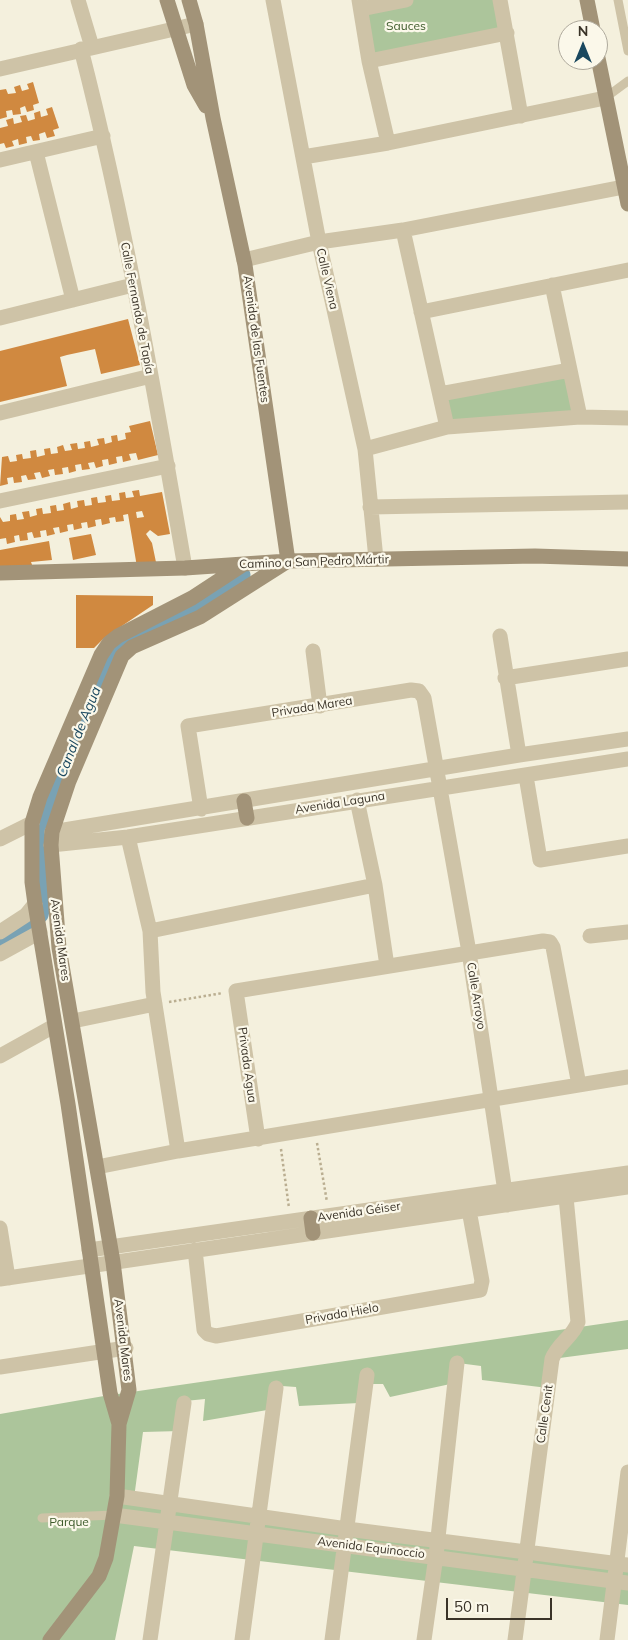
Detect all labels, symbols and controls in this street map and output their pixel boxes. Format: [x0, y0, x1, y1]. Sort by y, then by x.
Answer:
park label: Sauces [386, 19, 426, 33]
north arrow [558, 20, 608, 70]
text: N [578, 22, 588, 40]
street label: Calle Fernando de Tapía [117, 241, 157, 375]
street label: Calle Viena [313, 247, 341, 311]
street label: Avenida de las Fuentes [240, 274, 272, 404]
street label: Camino a San Pedro Mártir [239, 552, 389, 572]
water label: Canal de Agua [53, 684, 105, 780]
street label: Privada Marea [271, 694, 353, 720]
street label: Avenida Laguna [294, 789, 386, 817]
street label: Avenida Mares [47, 898, 73, 982]
street label: Calle Arroyo [464, 961, 488, 1031]
street label: Privada Agua [235, 1026, 259, 1104]
street label: Avenida Géiser [317, 1199, 401, 1225]
street label: Avenida Mares [111, 1298, 135, 1382]
street label: Privada Hielo [304, 1300, 380, 1328]
street label: Calle Cenit [534, 1384, 556, 1444]
park label: Parque [49, 1515, 89, 1529]
street label: Avenida Equinoccio [316, 1534, 426, 1562]
scale bar [448, 1588, 554, 1620]
text: 50 m [454, 1597, 489, 1616]

